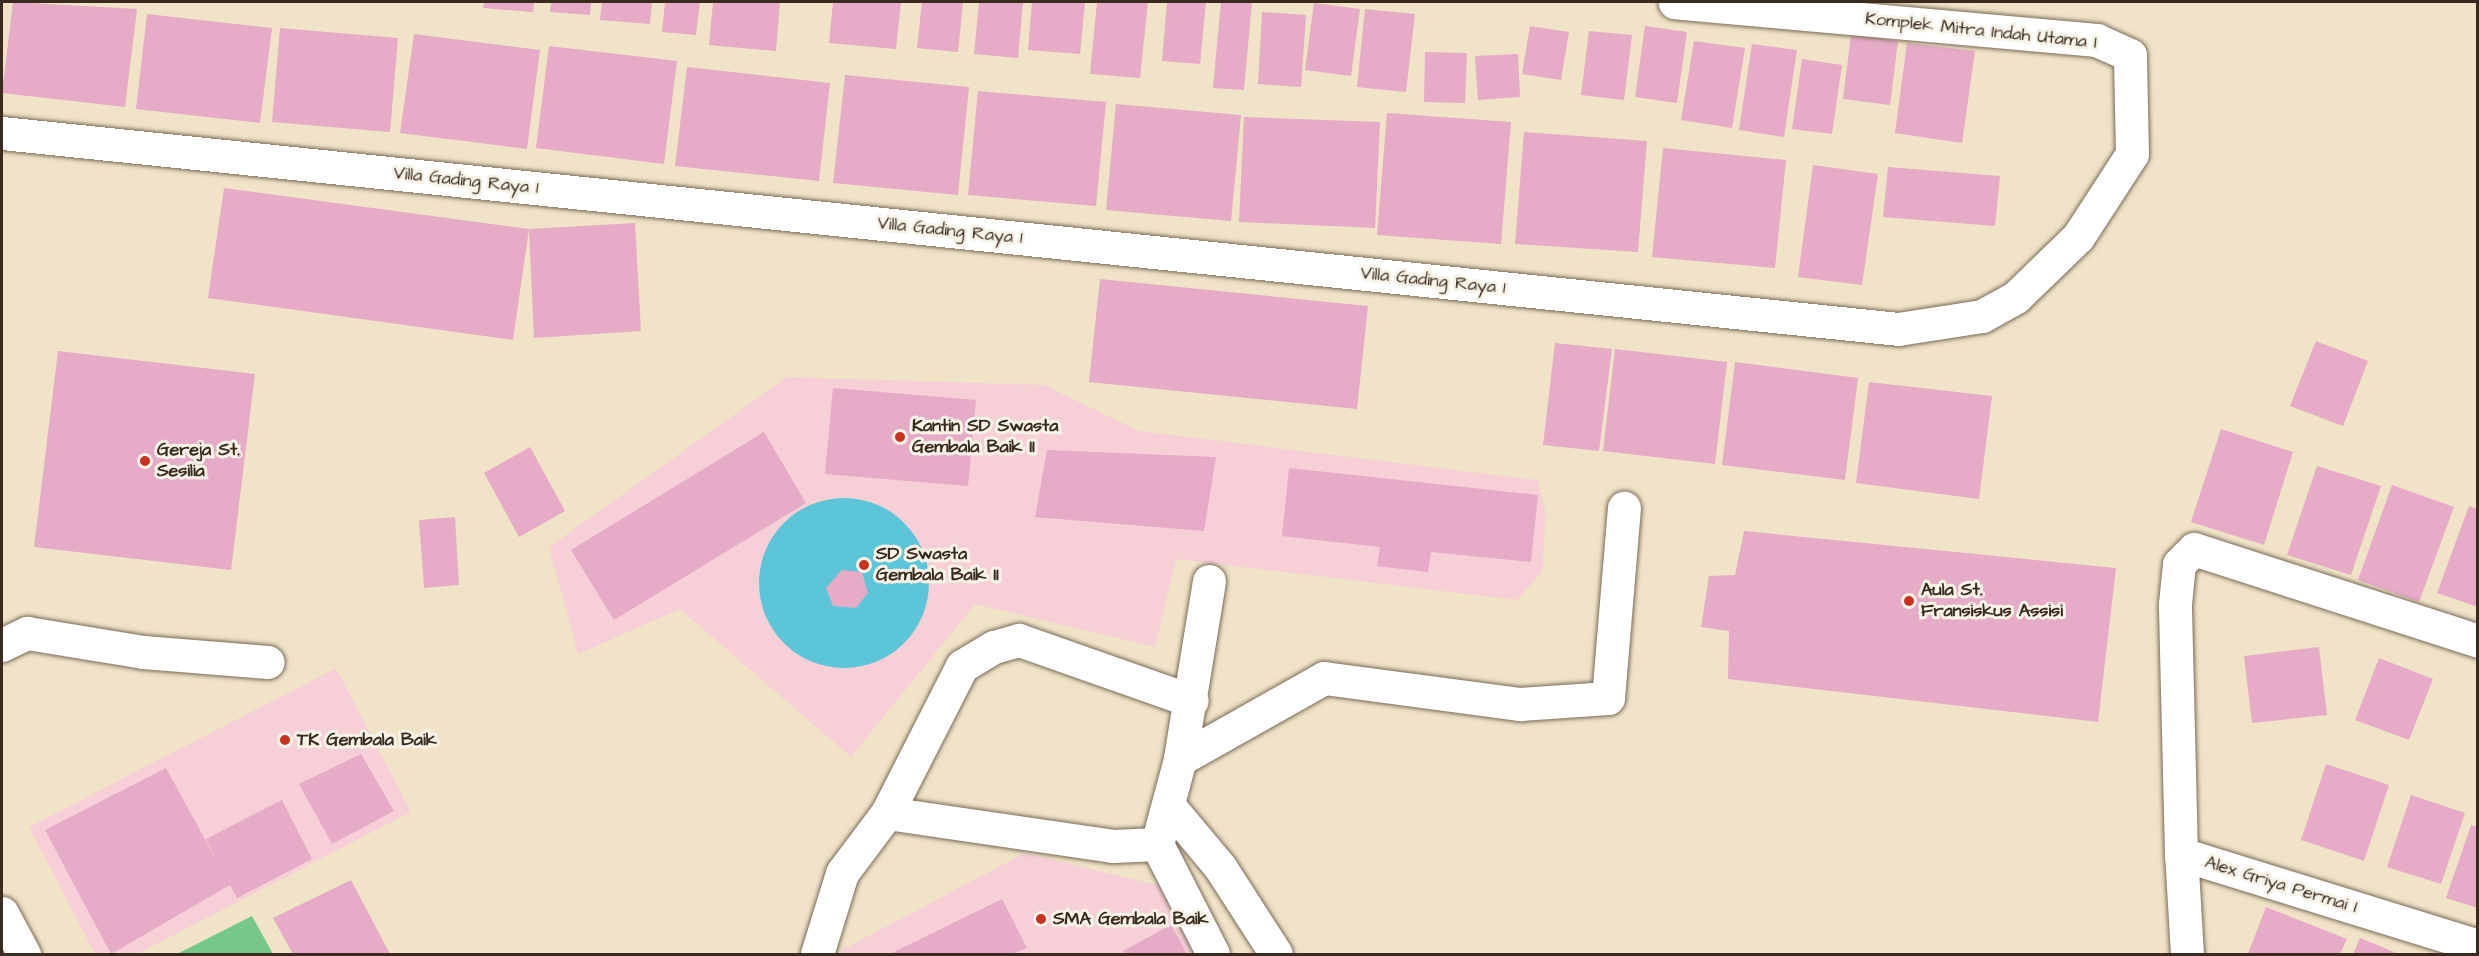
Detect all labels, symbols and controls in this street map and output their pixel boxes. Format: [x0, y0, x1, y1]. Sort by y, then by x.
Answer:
street label: Komplek Mitra Indah Utama I [1864, 8, 2098, 54]
street label: Villa Gading Raya 1 [392, 163, 540, 199]
street label: Villa Gading Raya 1 [876, 213, 1024, 249]
street label: Villa Gading Raya 1 [1359, 263, 1507, 299]
place label: Kantin SD Swasta Gembala Baik II [912, 416, 1058, 458]
marker: Kantin SD Swasta Gembala Baik II [893, 430, 907, 444]
place label: Gereja St. Sesilia [157, 440, 240, 482]
marker: Gereja St. Sesilia [138, 454, 152, 468]
place label: SD Swasta Gembala Baik II [876, 544, 999, 586]
marker: SD Swasta Gembala Baik II [857, 558, 871, 572]
place label: Aula St. Fransiskus Assisi [1921, 580, 2063, 622]
marker: Aula St. Fransiskus Assisi [1902, 594, 1916, 608]
place label: TK Gembala Baik [297, 729, 437, 751]
marker: TK Gembala Baik [278, 733, 292, 747]
street label: Alex Griya Permai I [2202, 852, 2360, 918]
place label: SMA Gembala Baik [1053, 908, 1209, 930]
marker: SMA Gembala Baik [1034, 912, 1048, 926]

